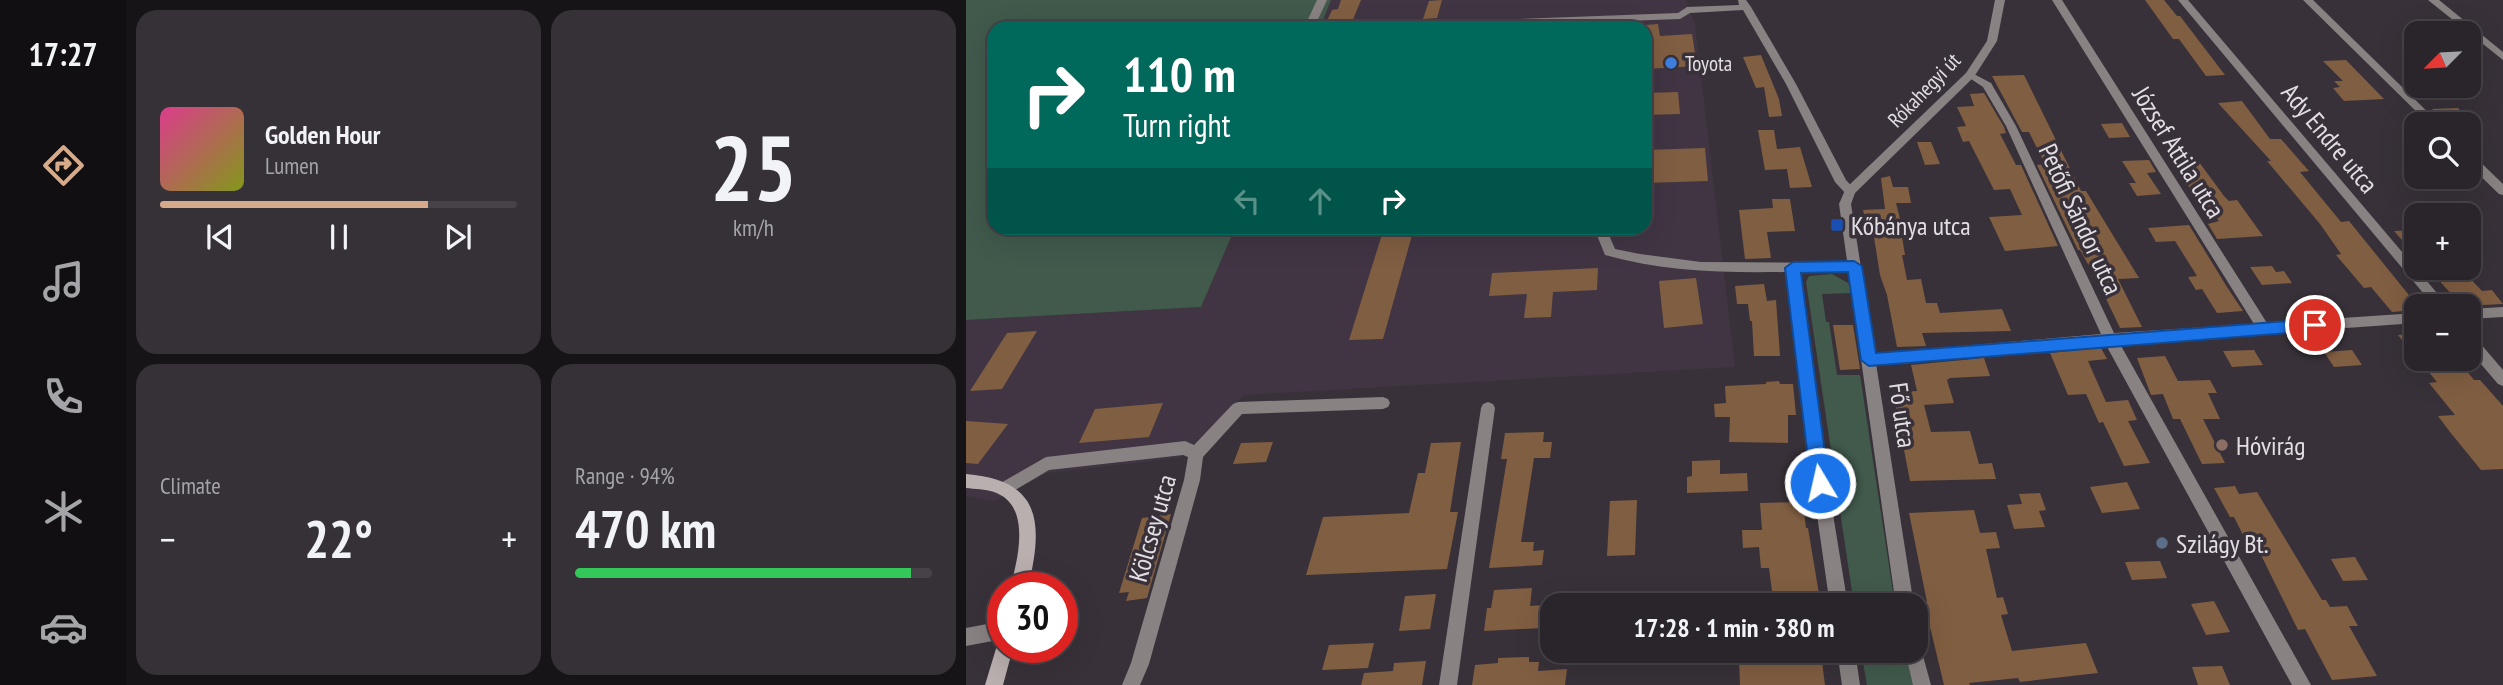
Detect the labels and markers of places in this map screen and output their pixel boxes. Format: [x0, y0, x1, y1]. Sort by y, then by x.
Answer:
place label: Toyota [1685, 50, 1732, 77]
marker: Toyota [1663, 55, 1679, 71]
place label: Kőbánya utca [1851, 209, 1971, 242]
marker: Kőbánya utca [1829, 217, 1845, 233]
pin [2285, 295, 2345, 355]
place label: Hóvirág [2236, 429, 2305, 462]
marker: Hóvirág [2214, 437, 2230, 453]
place label: Szilágy Bt. [2176, 527, 2268, 560]
marker: Szilágy Bt. [2154, 535, 2170, 551]

